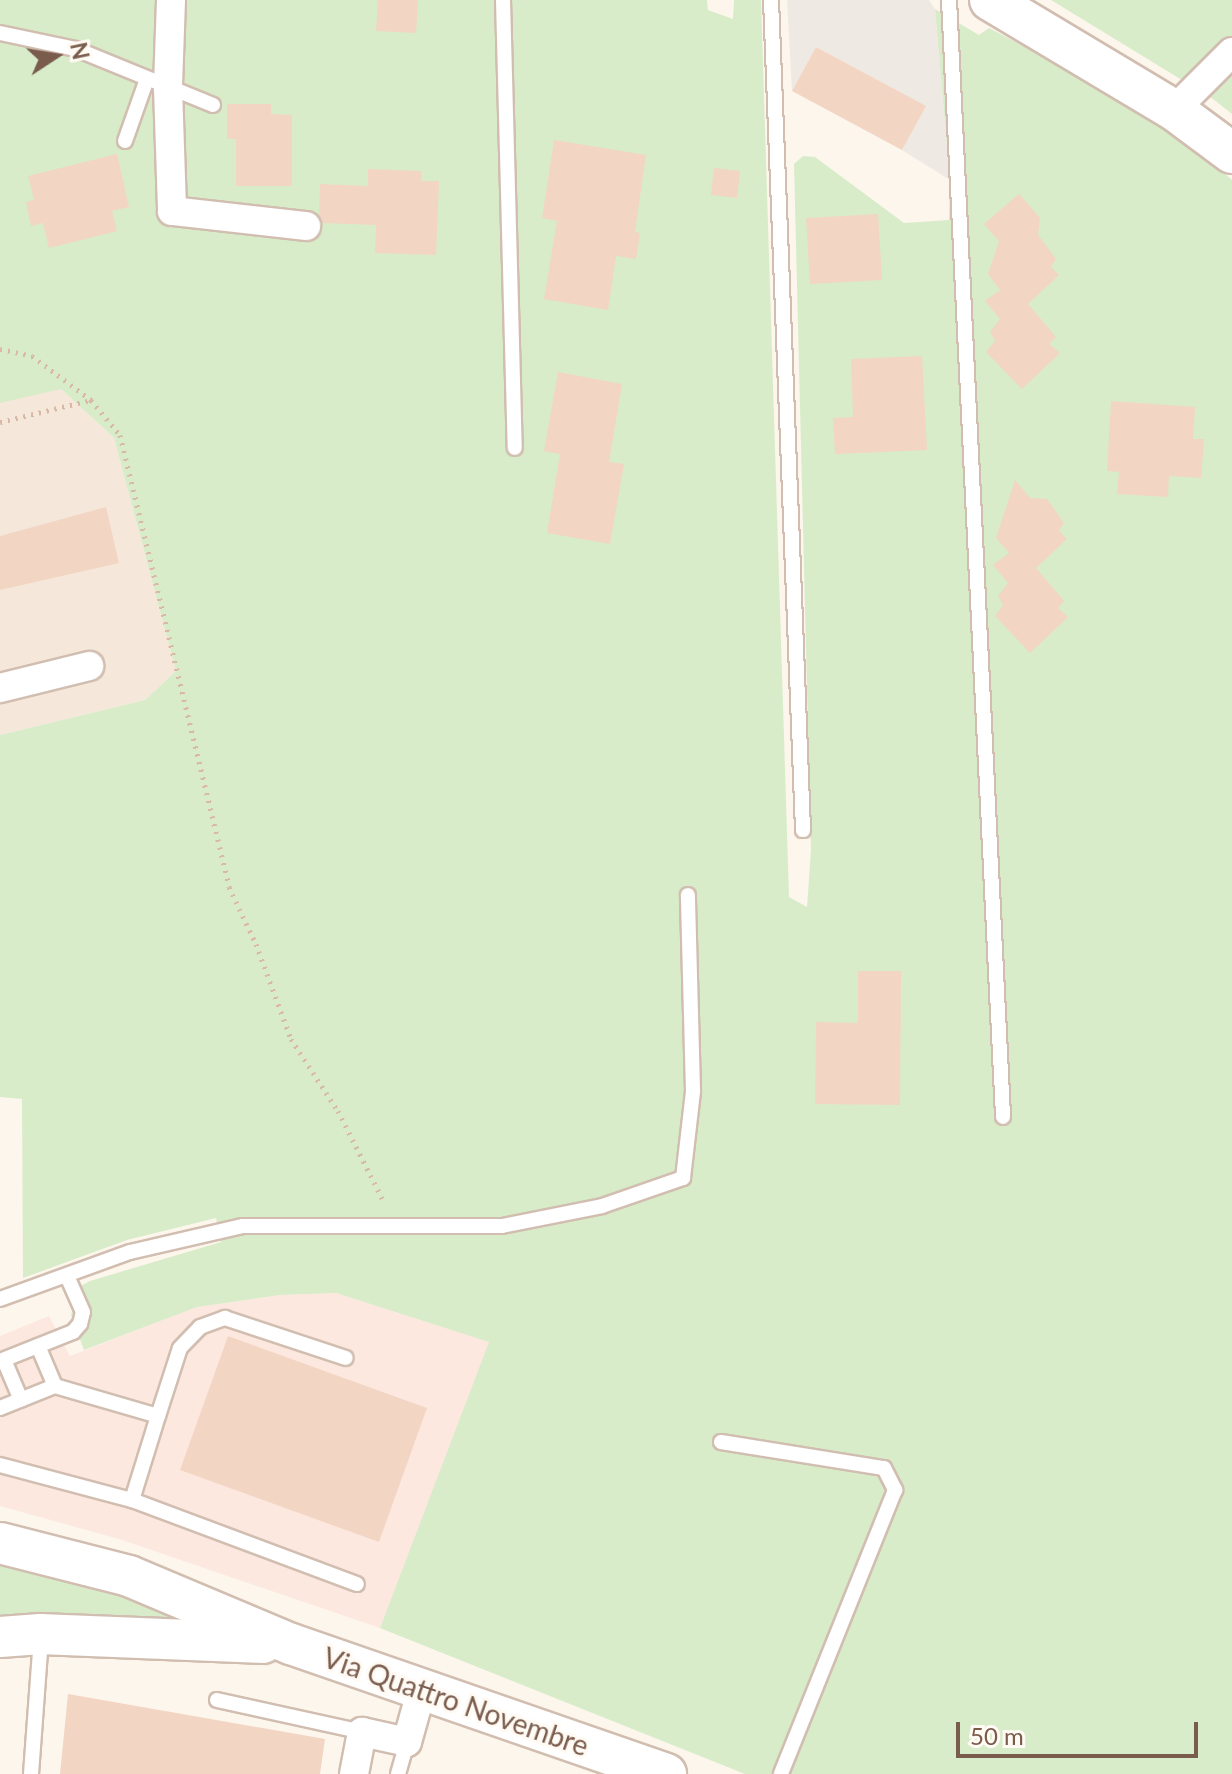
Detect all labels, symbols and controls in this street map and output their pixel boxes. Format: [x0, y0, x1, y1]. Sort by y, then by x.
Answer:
north arrow [16, 16, 96, 96]
text: N [65, 40, 95, 62]
street label: Via Quattro Novembre [319, 1640, 593, 1762]
scale bar [960, 1706, 1202, 1756]
text: 50 m [970, 1721, 1024, 1750]

